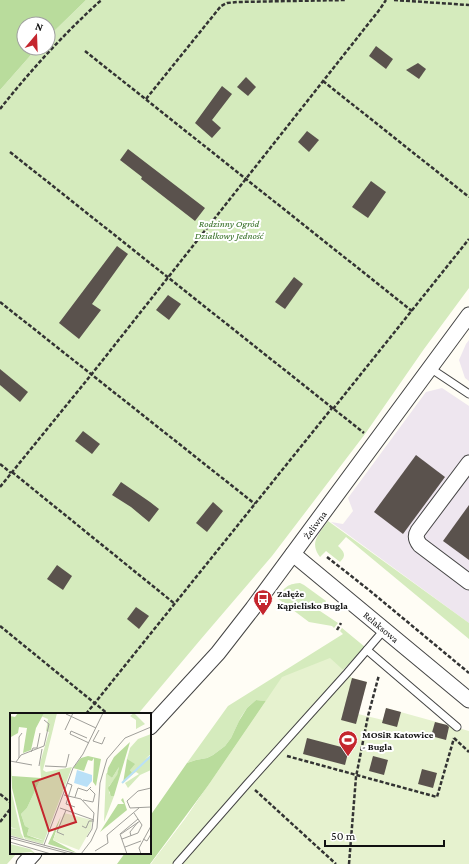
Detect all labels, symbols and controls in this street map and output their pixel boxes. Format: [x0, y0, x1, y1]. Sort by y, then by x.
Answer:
north arrow [16, 16, 56, 56]
text: N [34, 20, 45, 34]
park label: Rodzinny Ogród Działkowy Jedność [195, 218, 265, 241]
street label: Żeliwna [301, 508, 329, 541]
bus stop icon: Załęże Kąpielisko Bugla [252, 588, 274, 616]
place label: Załęże Kąpielisko Bugla [277, 588, 348, 611]
street label: Relaksowa [361, 609, 401, 645]
inset map [10, 713, 151, 854]
sports icon: MOSiR Katowice - Bugla [337, 729, 359, 757]
place label: MOSiR Katowice - Bugla [362, 729, 434, 752]
scale bar [325, 822, 444, 848]
text: 50 m [331, 829, 356, 843]

